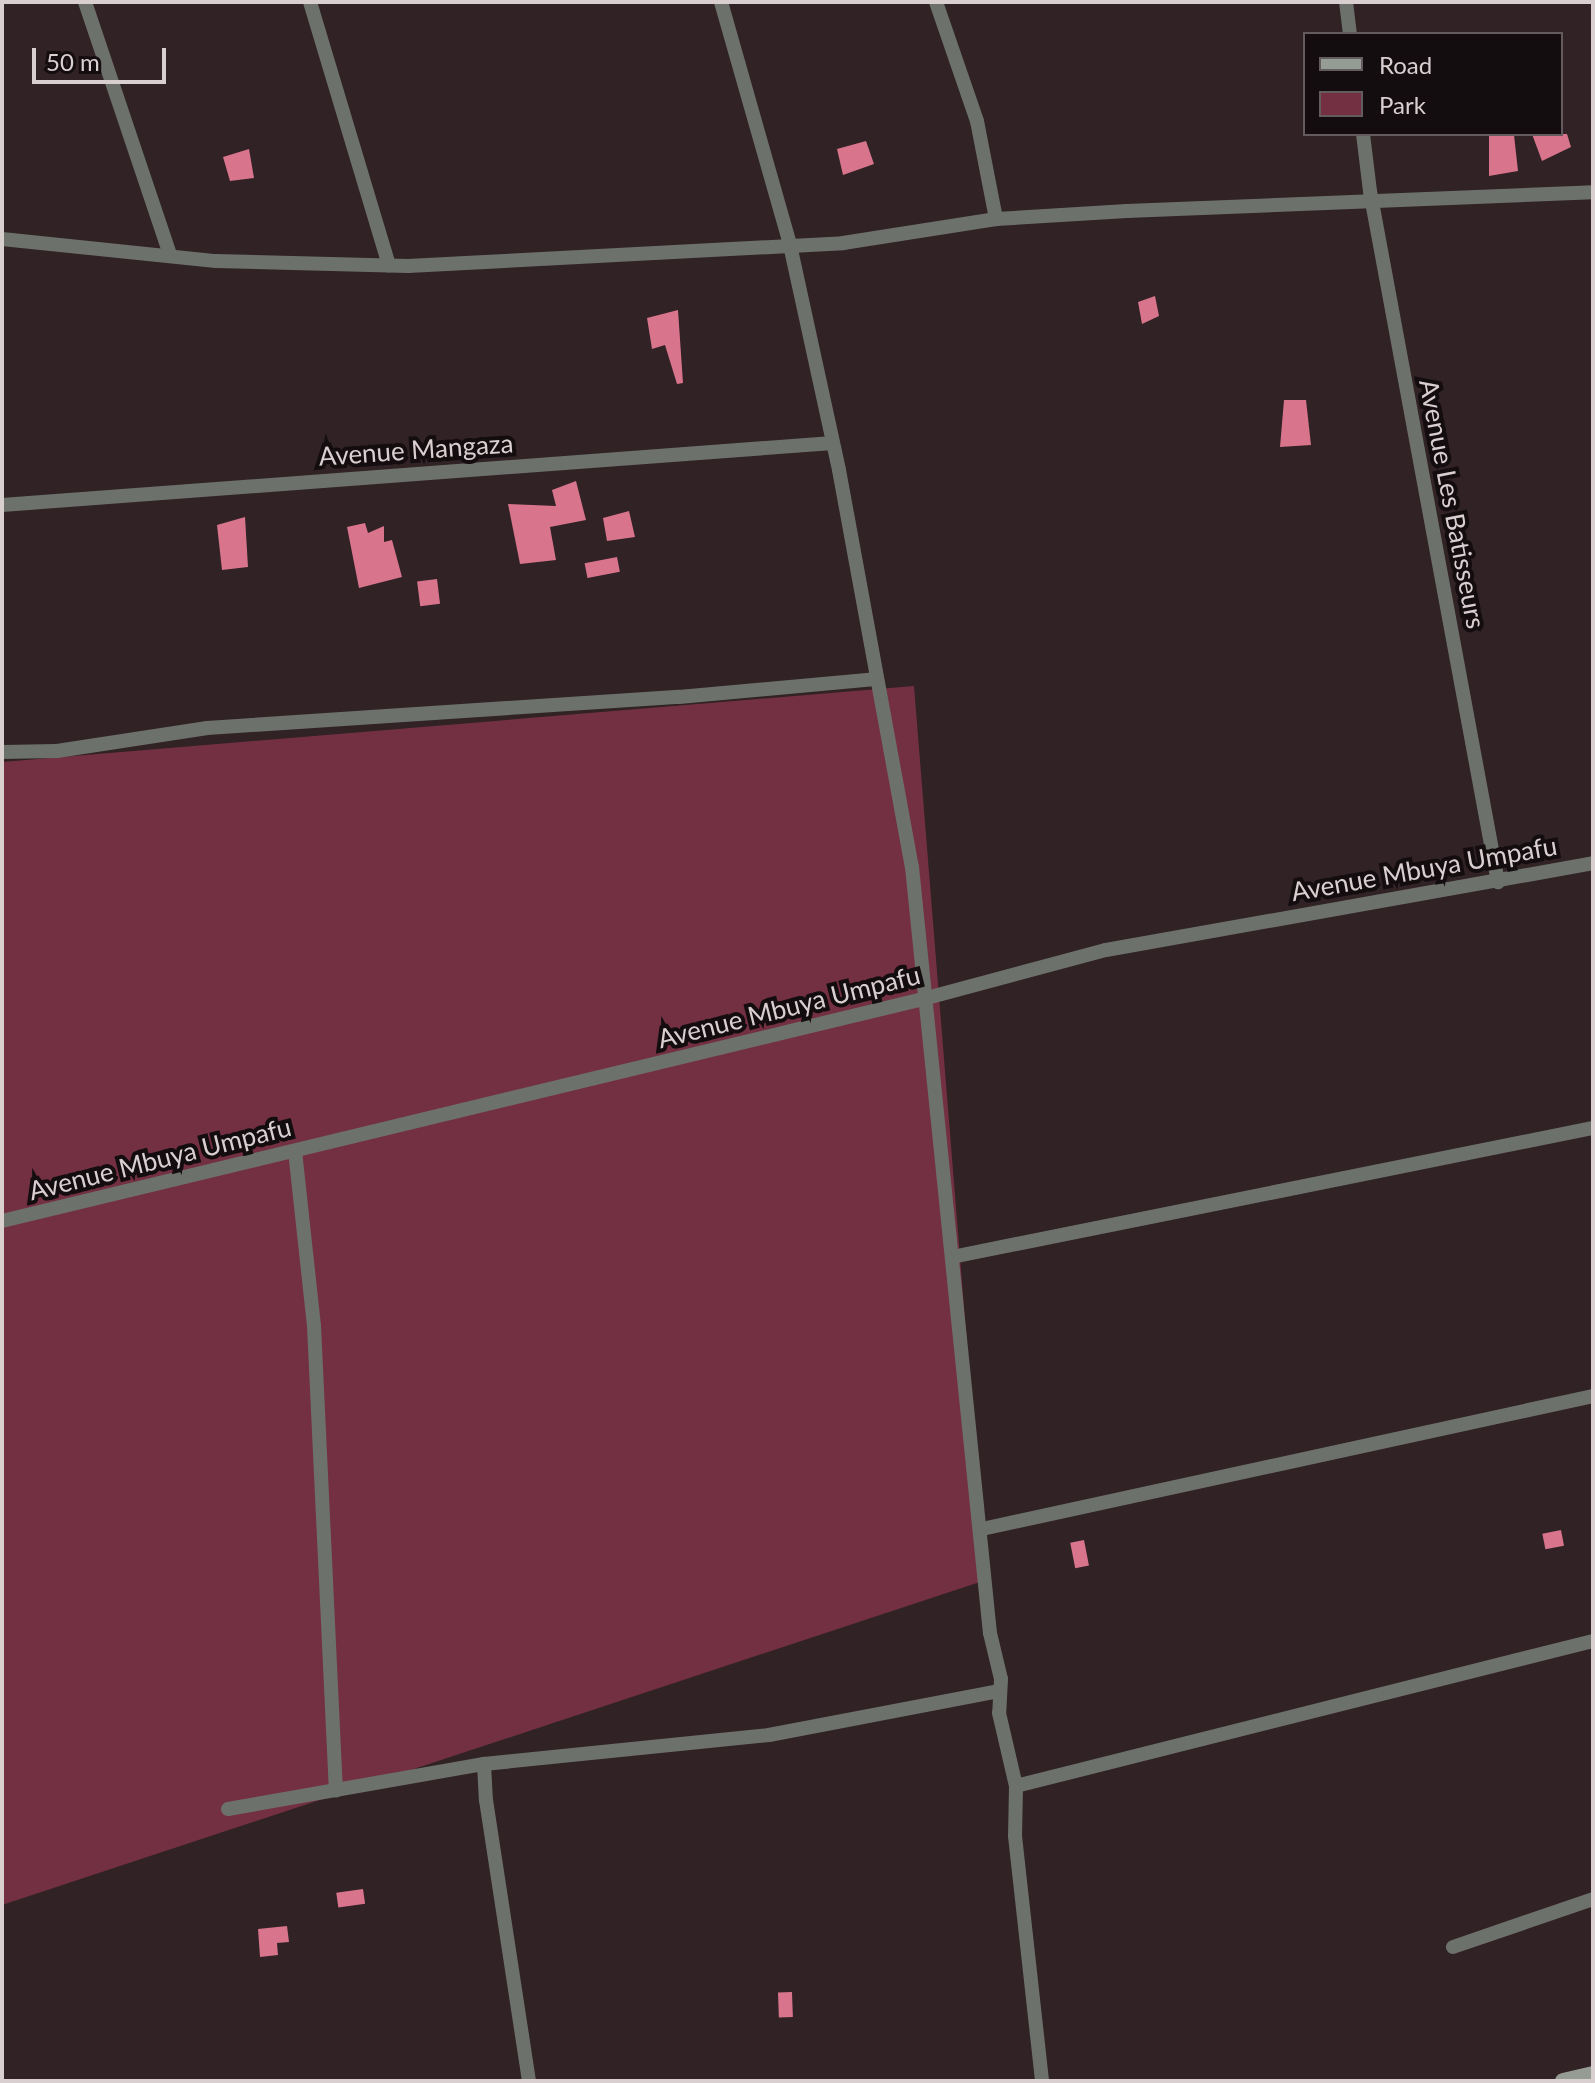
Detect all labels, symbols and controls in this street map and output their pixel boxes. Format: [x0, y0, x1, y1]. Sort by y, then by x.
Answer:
scale bar [36, 32, 170, 82]
legend [1303, 32, 1563, 136]
text: 50 m [46, 47, 100, 76]
text: Road [1379, 50, 1432, 79]
text: Park [1379, 90, 1426, 119]
street label: Avenue Les Batisseurs [1412, 377, 1492, 631]
street label: Avenue Mangaza [318, 428, 514, 472]
street label: Avenue Mbuya Umpafu [1289, 830, 1559, 908]
street label: Avenue Mbuya Umpafu [654, 959, 924, 1055]
street label: Avenue Mbuya Umpafu [25, 1111, 295, 1207]

